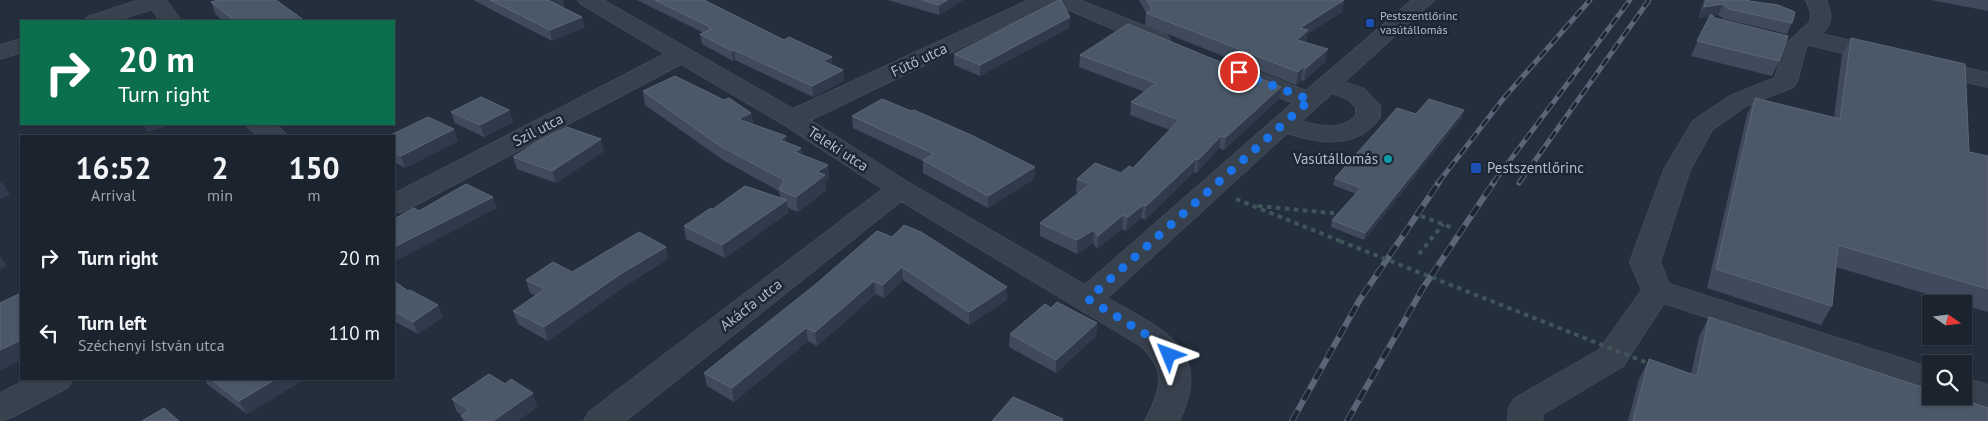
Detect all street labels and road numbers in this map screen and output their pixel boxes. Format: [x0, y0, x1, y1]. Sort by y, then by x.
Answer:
street label: Fűtő utca [888, 38, 950, 81]
street label: Szil utca [509, 109, 566, 150]
street label: Teleki utca [804, 122, 872, 175]
street label: Akácfa utca [716, 274, 786, 335]

